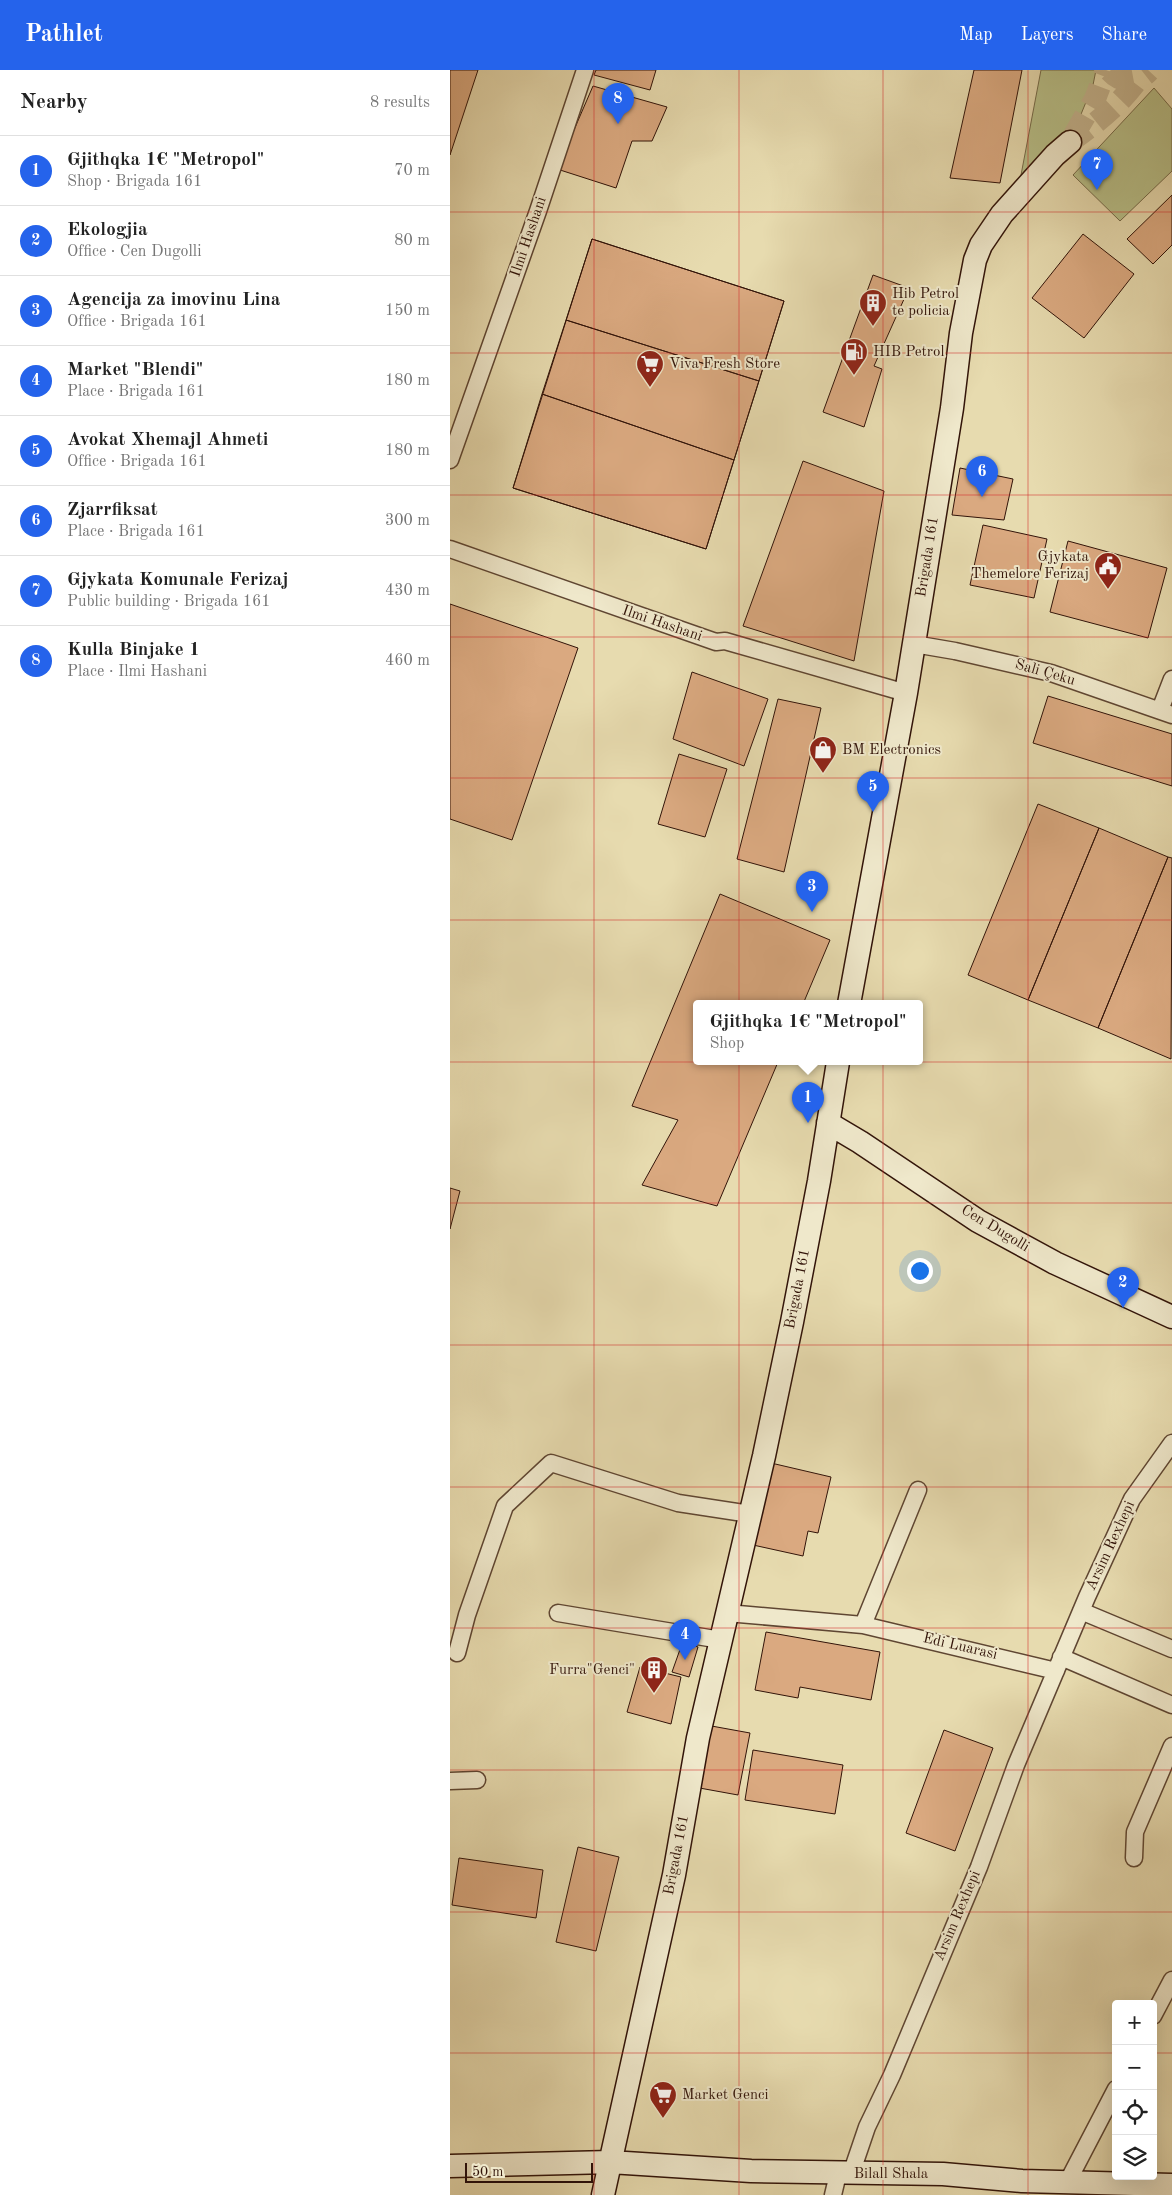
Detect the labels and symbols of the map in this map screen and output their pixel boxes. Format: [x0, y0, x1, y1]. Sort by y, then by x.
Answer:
pin: 8 [602, 83, 634, 124]
pin: 7 [1081, 149, 1113, 190]
street label: Ilmi Hashani [508, 195, 550, 279]
place label: Hib Petrol te policia [892, 287, 959, 319]
building icon: Hib Petrol te policia [858, 288, 888, 327]
fuel station icon: HIB Petrol [839, 337, 869, 376]
place label: HIB Petrol [873, 345, 945, 360]
supermarket icon: Viva Fresh Store [635, 349, 665, 388]
place label: Viva Fresh Store [669, 357, 780, 372]
pin: 6 [966, 456, 998, 497]
street label: Brigada 161 [914, 516, 942, 598]
place label: Gjykata Themelore Ferizaj [971, 550, 1090, 582]
public building icon: Gjykata Themelore Ferizaj [1093, 551, 1123, 590]
street label: Ilmi Hashani [620, 603, 704, 645]
street label: Sali Çeku [1013, 657, 1077, 689]
shop icon: BM Electronics [808, 735, 838, 774]
place label: BM Electronics [842, 743, 941, 758]
pin: 5 [857, 771, 889, 812]
pin: 3 [796, 871, 828, 912]
pin: 1 [792, 1082, 824, 1123]
street label: Cen Dugolli [958, 1203, 1032, 1255]
street label: Brigada 161 [783, 1248, 813, 1330]
your location [907, 1258, 933, 1284]
pin: 2 [1107, 1267, 1139, 1308]
street label: Arsim Rexhepi [1084, 1499, 1138, 1593]
pin: 4 [669, 1619, 701, 1660]
street label: Edi Luarasi [921, 1631, 999, 1663]
building icon: Furra"Genci" [639, 1655, 669, 1694]
place label: Furra"Genci" [549, 1663, 635, 1678]
street label: Brigada 161 [662, 1814, 692, 1896]
street label: Arsim Rexhepi [932, 1869, 984, 1963]
supermarket icon: Market Genci [648, 2080, 678, 2119]
place label: Market Genci [682, 2088, 769, 2103]
scale bar [465, 2160, 592, 2183]
street label: Bilall Shala [854, 2167, 929, 2182]

